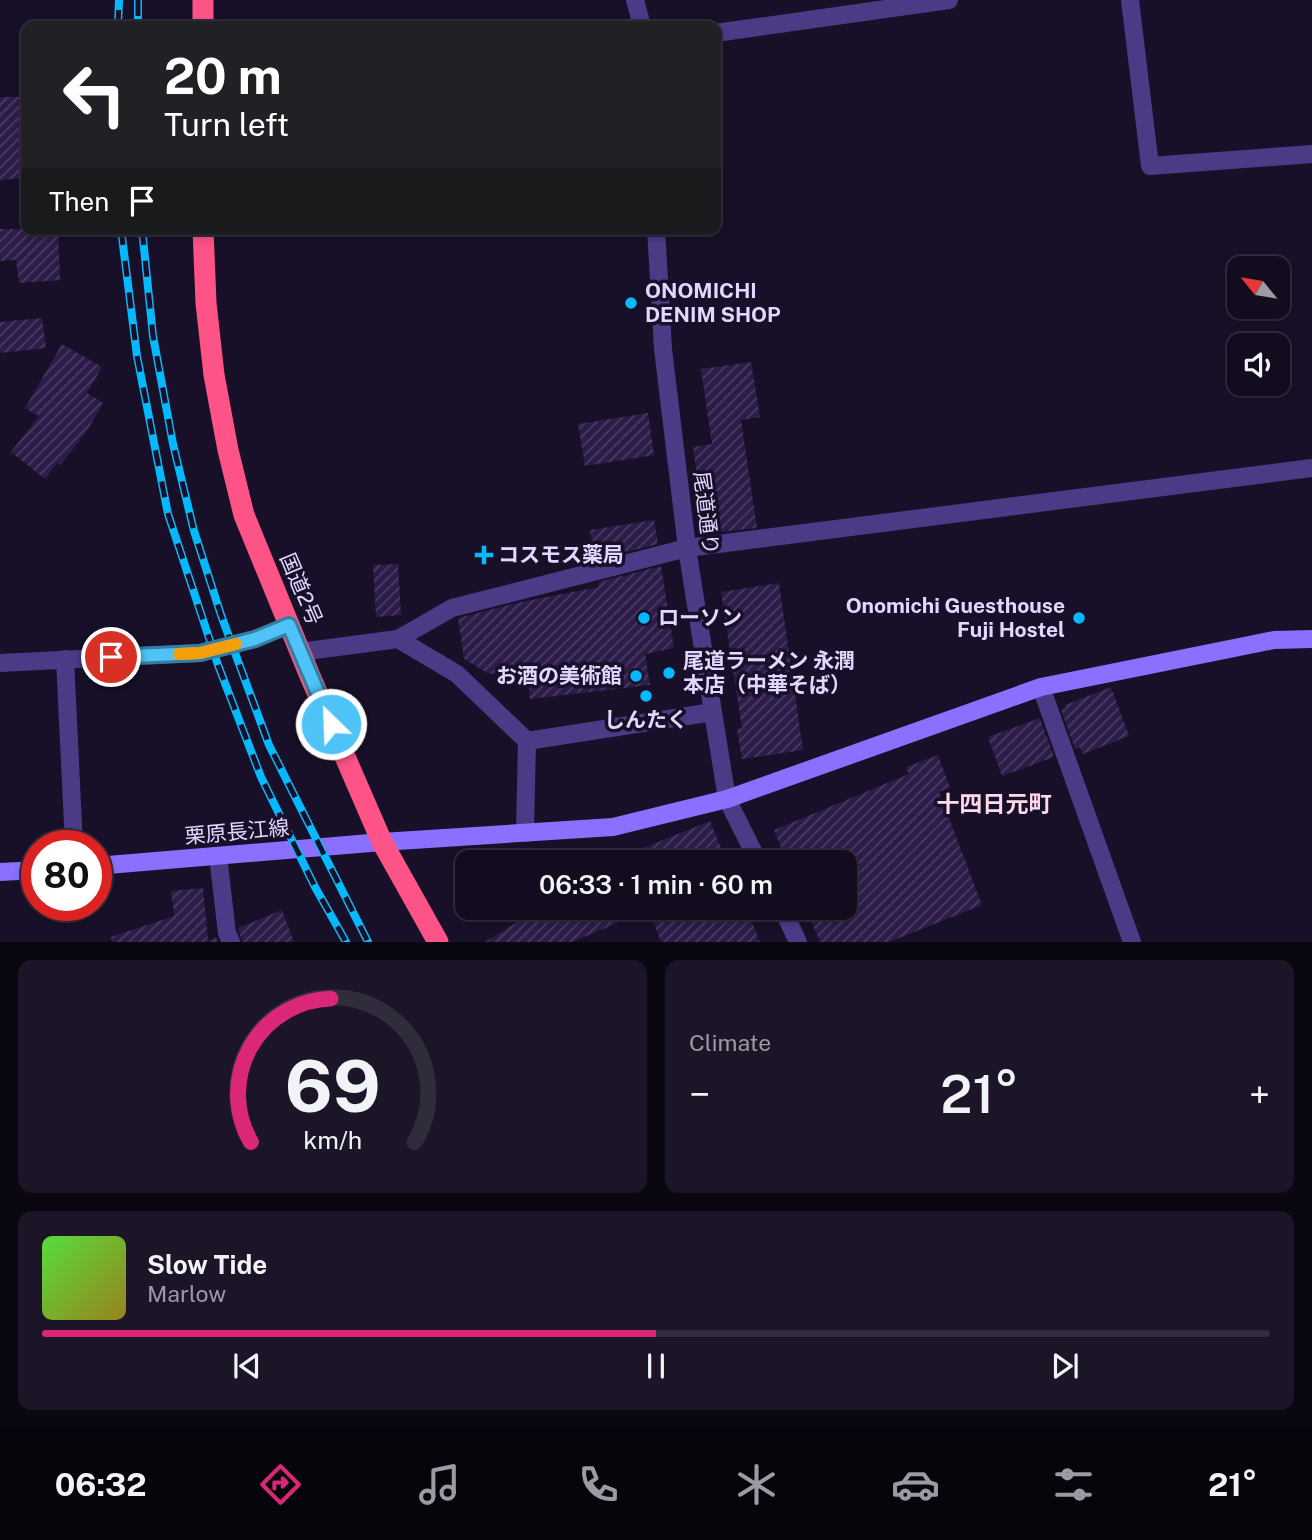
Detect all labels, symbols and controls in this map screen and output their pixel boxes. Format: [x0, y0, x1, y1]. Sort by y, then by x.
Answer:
text: 20 m [164, 47, 282, 105]
icon: left [49, 49, 140, 140]
text: Turn left [164, 106, 289, 143]
icon: arrive [123, 182, 161, 220]
text: Then [49, 186, 109, 217]
north arrow [1227, 256, 1290, 318]
map controls [1227, 256, 1290, 396]
place label: ONOMICHI DENIM SHOP [645, 278, 781, 327]
marker: ONOMICHI DENIM SHOP [623, 295, 639, 311]
button: sound [1227, 333, 1290, 396]
street label: 尾道通り [689, 470, 724, 556]
place label: コスモス薬局 [498, 542, 624, 567]
marker: コスモス薬局 [476, 547, 492, 563]
street label: 国道2号 [275, 549, 328, 628]
place label: Onomichi Guesthouse Fuji Hostel [846, 593, 1065, 642]
place label: ローソン [658, 605, 742, 630]
marker: ローソン [636, 610, 652, 626]
marker: Onomichi Guesthouse Fuji Hostel [1071, 610, 1087, 626]
pin [81, 627, 141, 687]
icon: arrive [92, 638, 130, 676]
place label: 尾道ラーメン 永潤 本店（中華そば） [683, 648, 855, 697]
place label: お酒の美術館 [496, 663, 622, 688]
marker: 尾道ラーメン 永潤 本店（中華そば） [661, 665, 677, 681]
marker: お酒の美術館 [628, 668, 644, 684]
position arrow [294, 687, 368, 761]
marker: しんたく [638, 688, 654, 704]
place label: しんたく [604, 707, 688, 732]
district label: 十四日元町 [937, 790, 1052, 817]
street label: 栗原長江線 [184, 814, 290, 849]
speed limit sign: 80 [21, 830, 112, 921]
text: 06:33 · 1 min · 60 m [539, 869, 773, 900]
text: Climate [689, 1029, 771, 1056]
text: 69 [285, 1044, 380, 1129]
text: 21° [940, 1064, 1019, 1125]
text: − [689, 1072, 710, 1117]
text: + [1249, 1072, 1270, 1117]
text: km/h [303, 1125, 362, 1155]
text: Slow Tide [147, 1249, 267, 1280]
text: Marlow [147, 1280, 226, 1307]
icon: previous [228, 1347, 266, 1385]
icon: pause [637, 1347, 675, 1385]
icon: next [1046, 1347, 1084, 1385]
icon: directions [256, 1460, 305, 1509]
icon: music [415, 1460, 464, 1509]
icon: phone [574, 1460, 623, 1509]
icon: climate [732, 1460, 781, 1509]
icon: car [891, 1460, 940, 1509]
icon: filters [1049, 1460, 1098, 1509]
text: 06:32 [55, 1466, 147, 1503]
text: 21° [1208, 1466, 1257, 1503]

